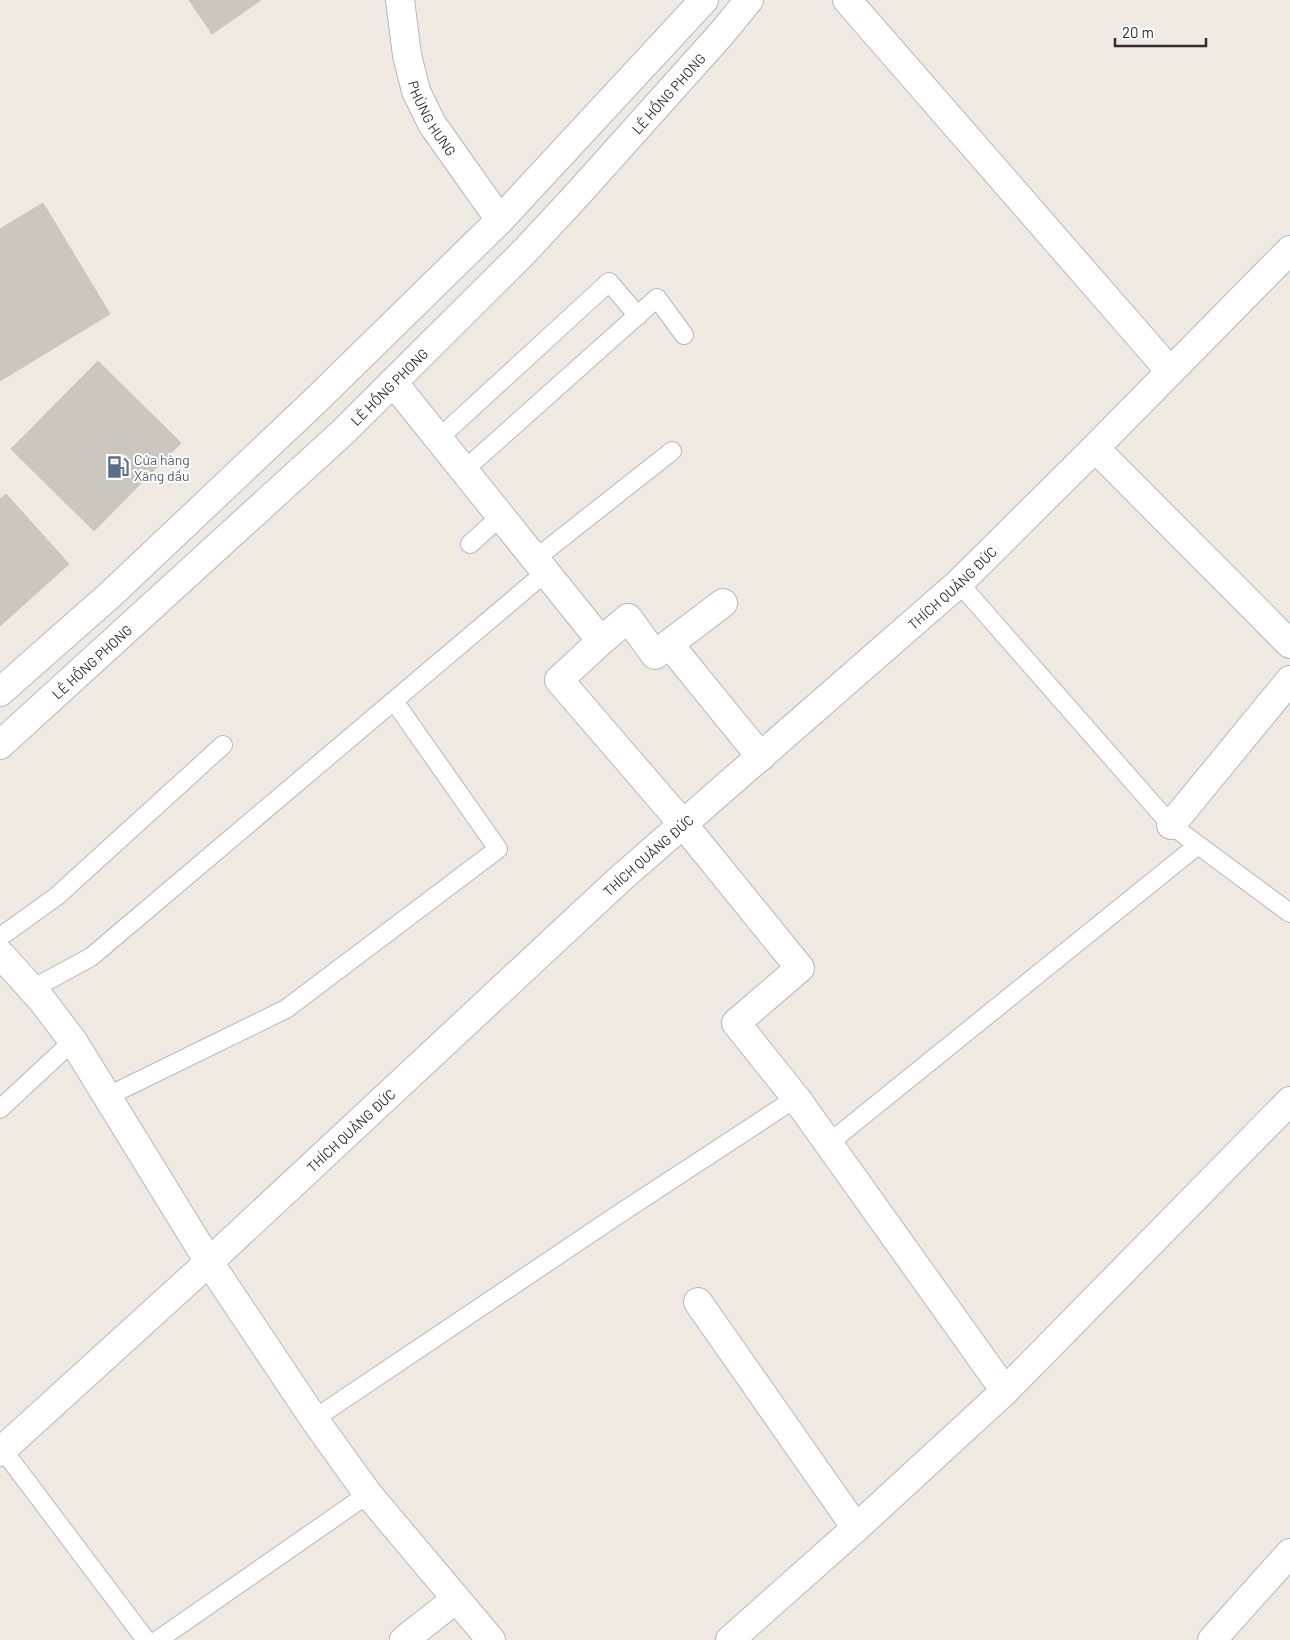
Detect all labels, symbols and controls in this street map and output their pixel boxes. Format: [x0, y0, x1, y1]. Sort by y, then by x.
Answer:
scale bar [1115, 15, 1206, 47]
text: 20 m [1122, 23, 1154, 41]
street label: LÊ HỒNG PHONG [628, 49, 708, 137]
street label: PHÙNG HƯNG [405, 79, 460, 159]
street label: LÊ HỒNG PHONG [347, 344, 431, 428]
place label: Cửa hàng Xăng dầu [134, 451, 190, 484]
fuel station icon: Cửa hàng Xăng dầu [105, 454, 131, 480]
street label: THÍCH QUẢNG ĐỨC [904, 542, 1000, 633]
street label: LÊ HỒNG PHONG [48, 621, 135, 702]
street label: THÍCH QUẢNG ĐỨC [599, 811, 696, 899]
street label: THÍCH QUẢNG ĐỨC [303, 1085, 398, 1175]

